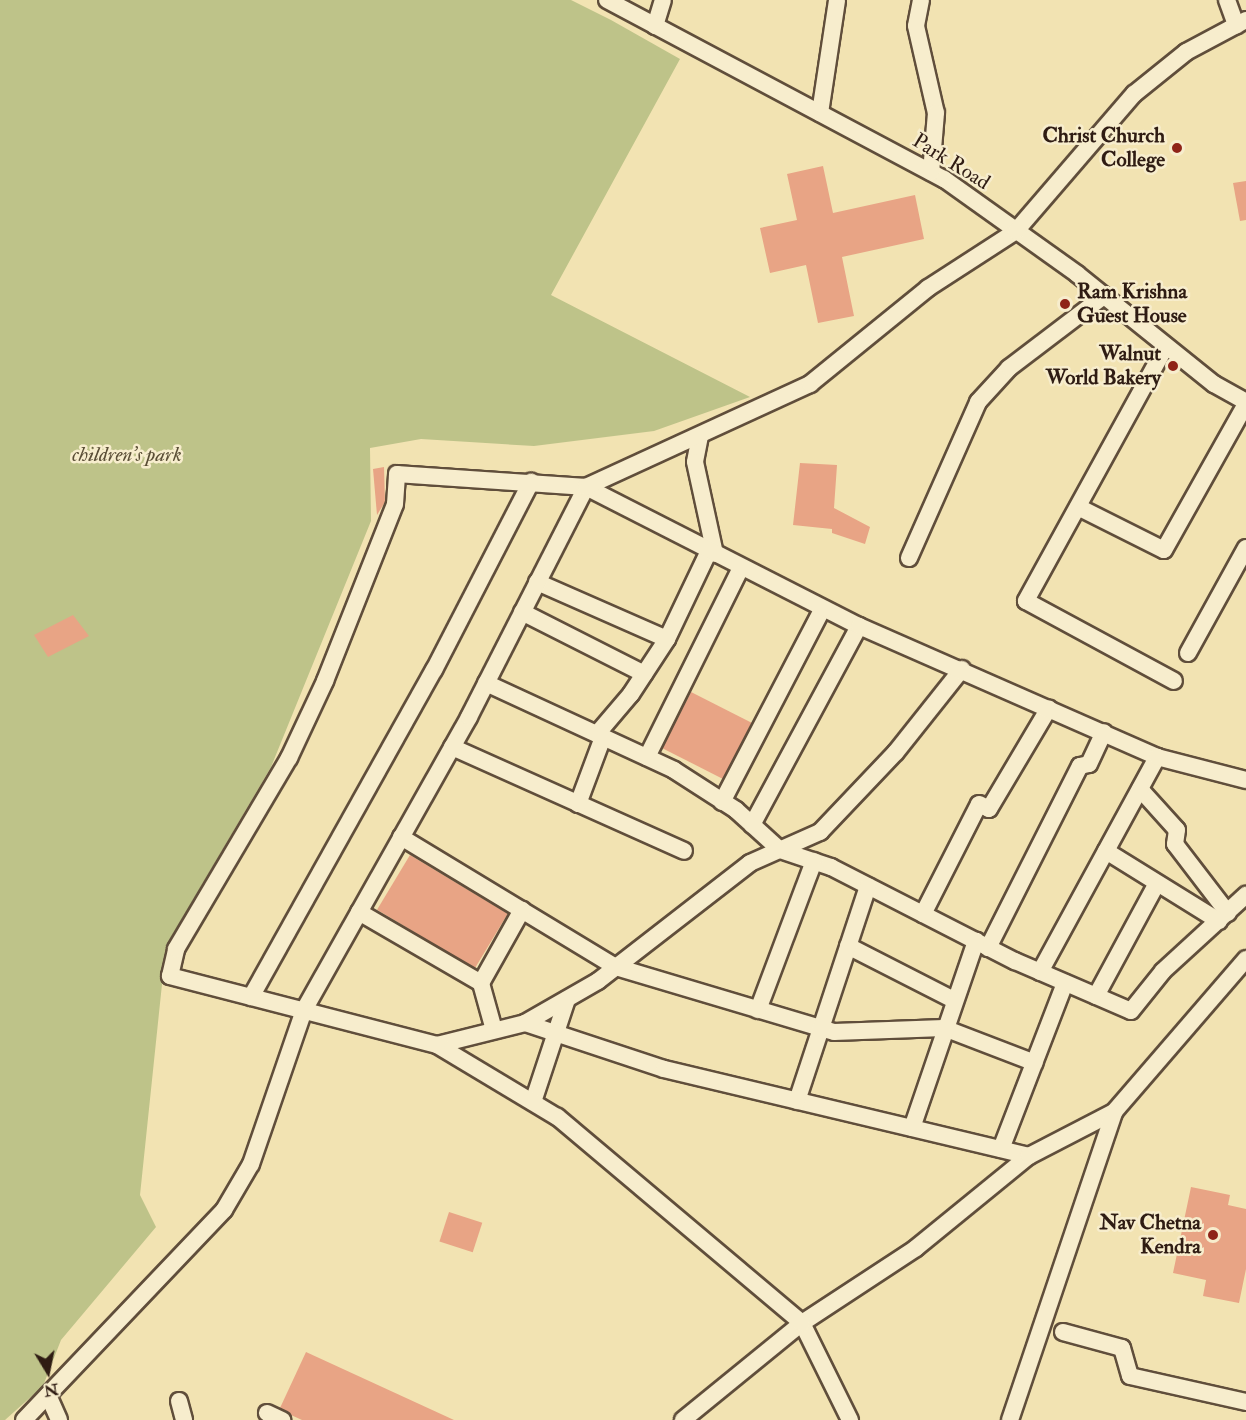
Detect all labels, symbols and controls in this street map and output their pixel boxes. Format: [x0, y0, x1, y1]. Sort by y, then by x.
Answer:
place label: Christ Church College [1042, 123, 1165, 173]
street label: Park Road [908, 128, 994, 196]
marker: Christ Church College [1170, 141, 1184, 155]
place label: Ram Krishna Guest House [1077, 279, 1187, 329]
marker: Ram Krishna Guest House [1058, 297, 1072, 311]
place label: Walnut World Bakery [1046, 341, 1161, 391]
marker: Walnut World Bakery [1166, 359, 1180, 373]
park label: children's park [72, 442, 182, 468]
place label: Nav Chetna Kendra [1099, 1210, 1201, 1260]
marker: Nav Chetna Kendra [1206, 1228, 1220, 1242]
north arrow [18, 1342, 78, 1402]
text: N [42, 1379, 60, 1401]

